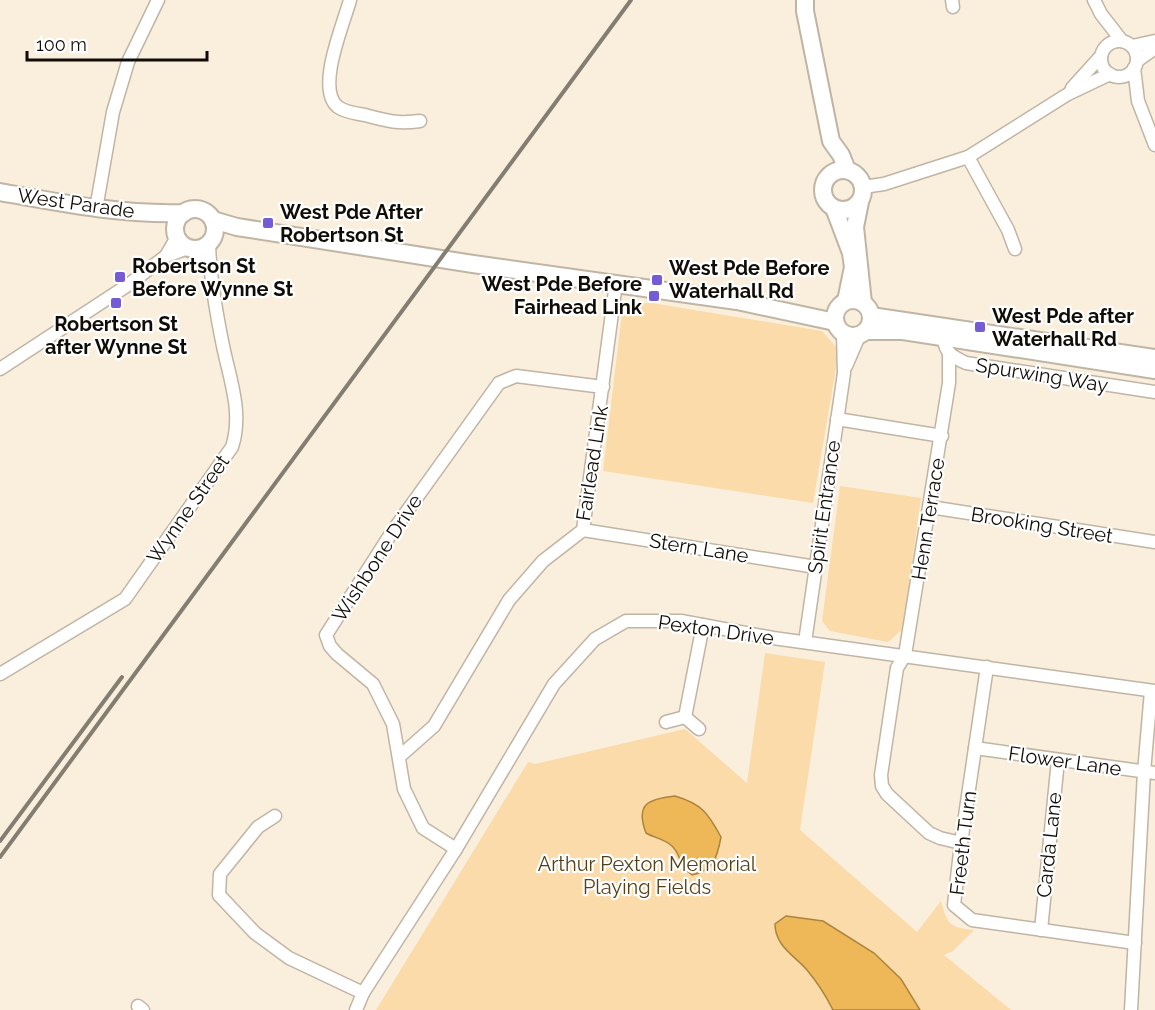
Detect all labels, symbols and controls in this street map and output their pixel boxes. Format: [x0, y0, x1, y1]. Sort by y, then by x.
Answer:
scale bar [27, 24, 207, 62]
text: 100 m [36, 34, 87, 55]
street label: West Parade [16, 183, 136, 223]
place label: West Pde After Robertson St [280, 200, 423, 247]
marker: West Pde After Robertson St [261, 216, 275, 230]
place label: Robertson St Before Wynne St [132, 254, 293, 301]
place label: West Pde Before Waterhall Rd [669, 256, 829, 303]
marker: Robertson St Before Wynne St [113, 270, 127, 284]
place label: West Pde Before Fairhead Link [482, 272, 643, 319]
marker: West Pde Before Waterhall Rd [650, 273, 664, 287]
marker: West Pde Before Fairhead Link [647, 289, 661, 303]
marker: Robertson St after Wynne St [109, 296, 123, 310]
place label: West Pde after Waterhall Rd [992, 304, 1134, 351]
place label: Robertson St after Wynne St [45, 312, 187, 359]
marker: West Pde after Waterhall Rd [973, 320, 987, 334]
street label: Spurwing Way [974, 353, 1110, 397]
street label: Fairlead Link [571, 403, 613, 522]
street label: Spirit Entrance [803, 438, 845, 575]
street label: Wynne Street [142, 450, 234, 568]
street label: Henn Terrace [906, 456, 950, 582]
street label: Wishbone Drive [327, 490, 427, 626]
street label: Brooking Street [969, 502, 1115, 548]
street label: Stern Lane [648, 528, 751, 568]
street label: Pexton Drive [657, 610, 776, 650]
street label: Flower Lane [1007, 741, 1123, 781]
street label: Freeth Turn [945, 789, 981, 897]
street label: Carda Lane [1032, 791, 1066, 899]
park label: Arthur Pexton Memorial Playing Fields [538, 852, 757, 899]

